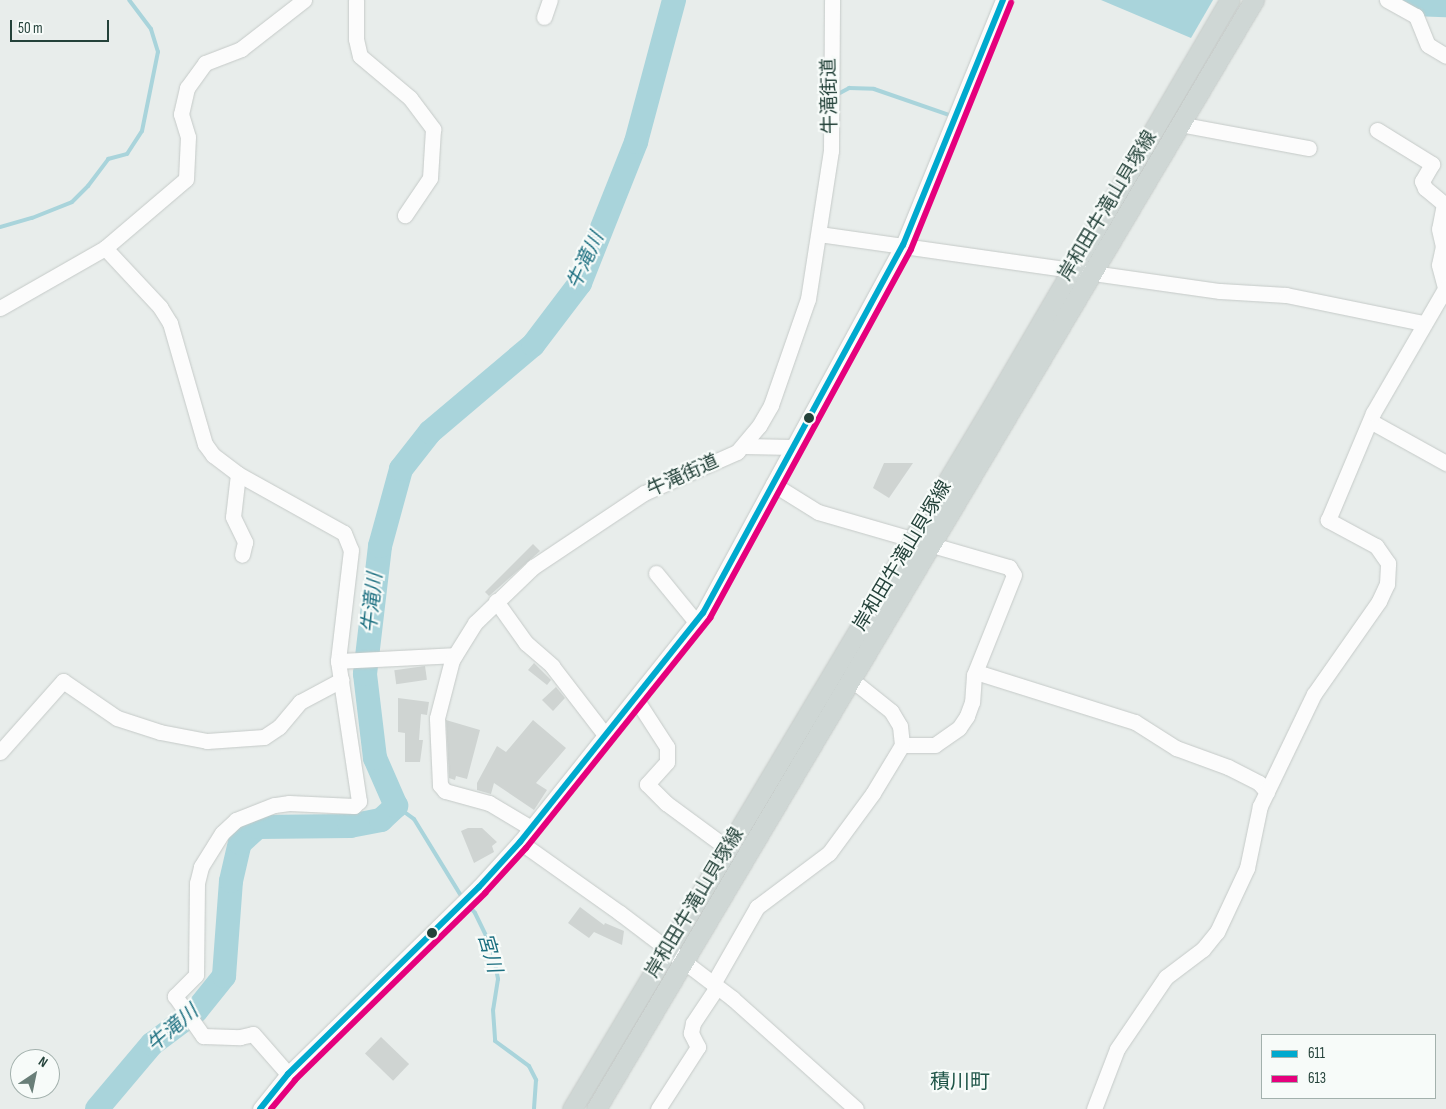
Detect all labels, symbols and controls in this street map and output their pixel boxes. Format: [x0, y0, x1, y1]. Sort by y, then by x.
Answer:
scale bar [12, 10, 111, 42]
text: 50 m [18, 19, 43, 38]
street label: 牛滝街道 [818, 58, 842, 134]
street label: 岸和田牛滝山貝塚線 [1054, 127, 1162, 285]
water label: 牛滝川 [562, 229, 610, 293]
unlabelled marker [804, 413, 814, 423]
street label: 牛滝街道 [644, 450, 722, 502]
street label: 岸和田牛滝山貝塚線 [849, 477, 957, 635]
water label: 牛滝川 [358, 572, 388, 634]
street label: 岸和田牛滝山貝塚線 [641, 824, 749, 982]
unlabelled marker [427, 928, 437, 938]
water label: 宮川 [472, 930, 506, 976]
water label: 牛滝川 [142, 1000, 204, 1058]
legend [1261, 1034, 1436, 1099]
text: 611 [1308, 1044, 1325, 1063]
north arrow [10, 1049, 60, 1099]
text: N [35, 1053, 51, 1071]
text: 613 [1308, 1069, 1326, 1088]
district label: 積川町 [930, 1070, 990, 1094]

